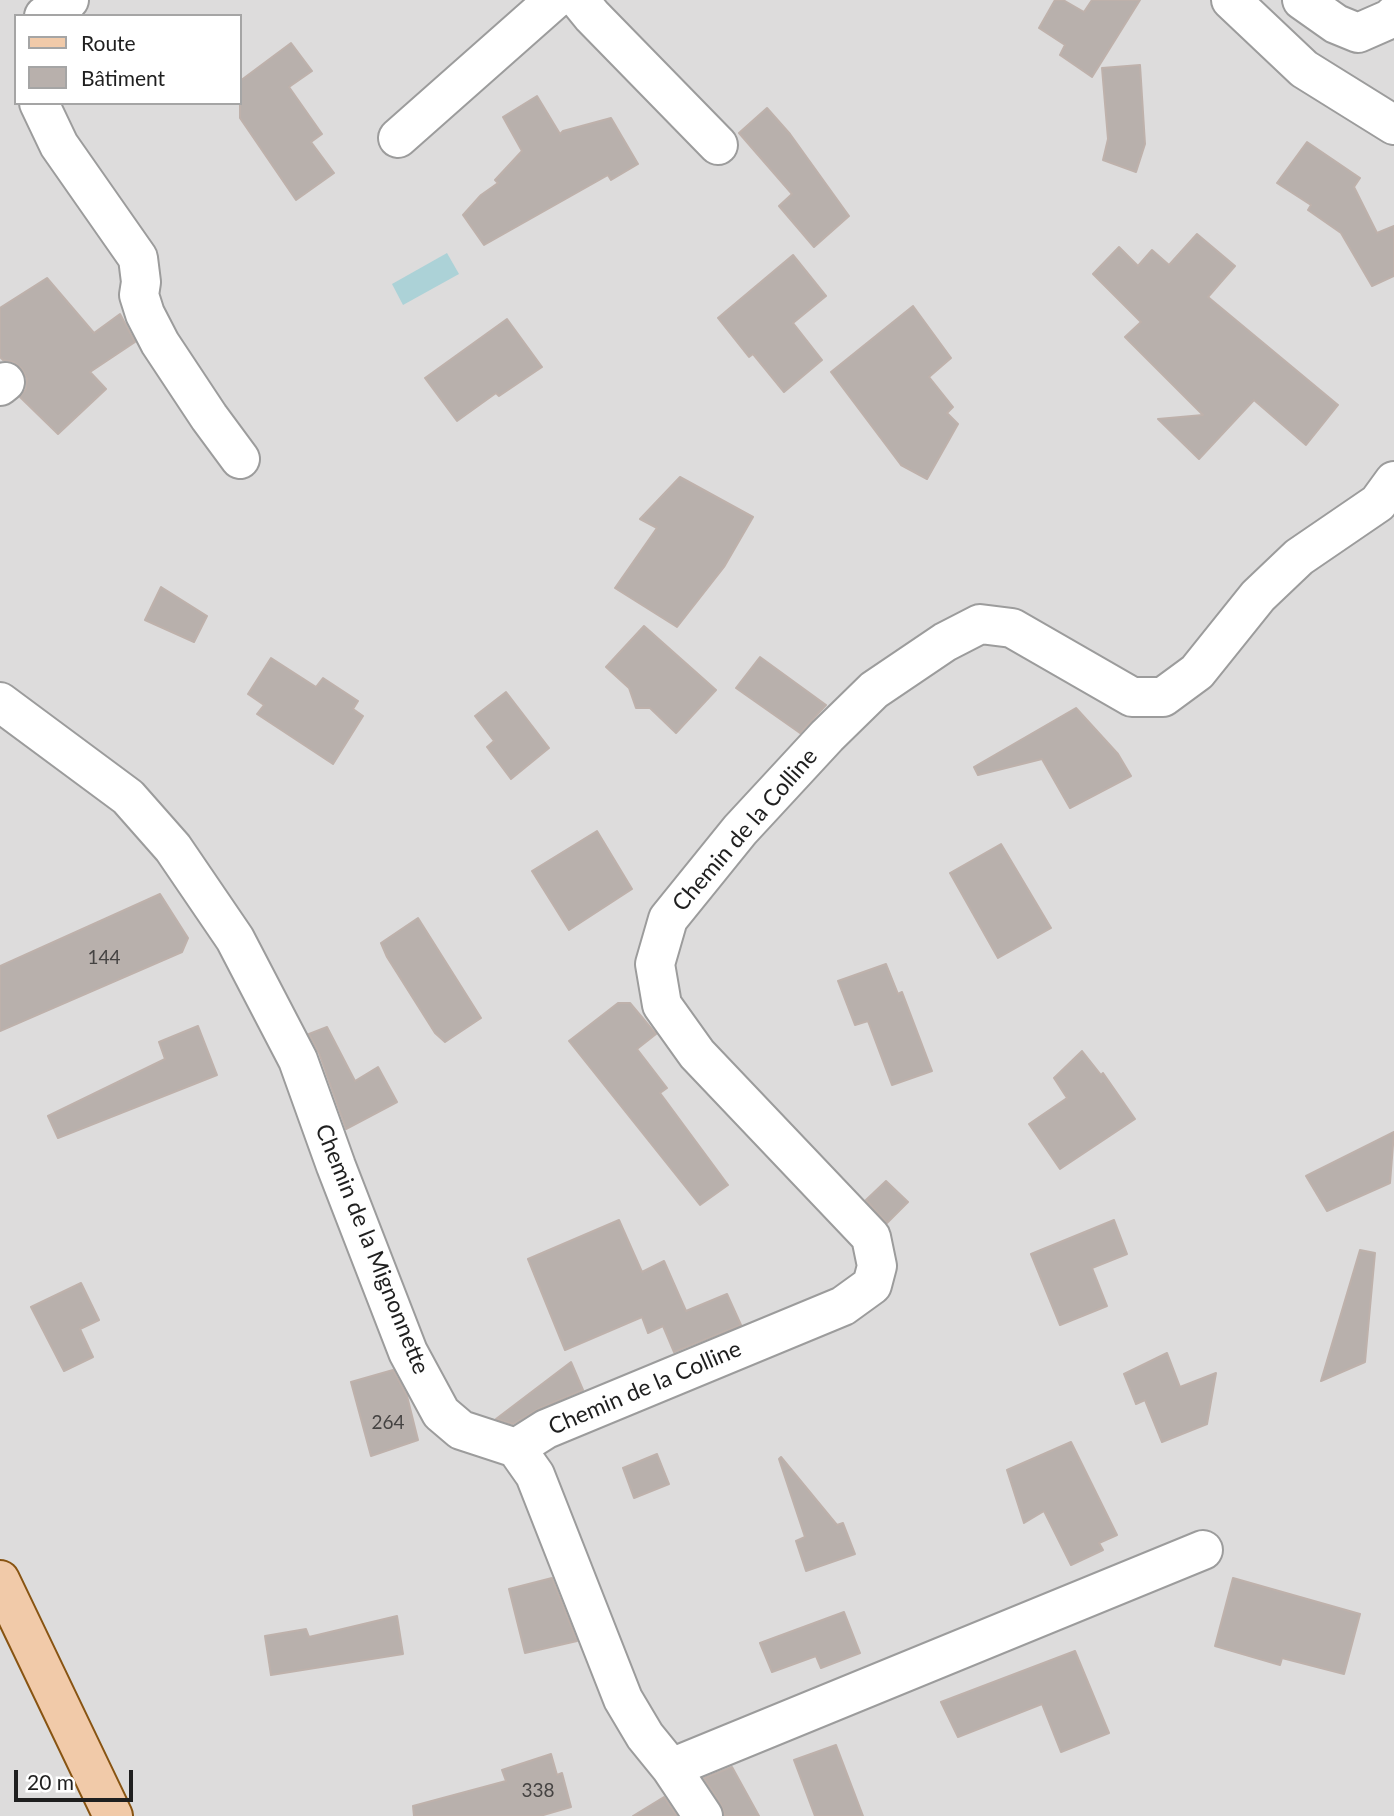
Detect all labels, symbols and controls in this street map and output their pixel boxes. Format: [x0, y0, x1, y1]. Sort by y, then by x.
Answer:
legend [14, 14, 242, 105]
text: Route [81, 30, 136, 55]
text: Bâtiment [81, 65, 165, 90]
street label: Chemin de la Colline [667, 743, 823, 917]
house number: 144 [87, 947, 121, 969]
street label: Chemin de la Mignonnette [309, 1120, 435, 1378]
street label: Chemin de la Colline [544, 1335, 746, 1441]
house number: 264 [371, 1412, 405, 1434]
scale bar [18, 1756, 136, 1800]
text: 20 m [27, 1769, 74, 1794]
house number: 338 [521, 1780, 555, 1802]

